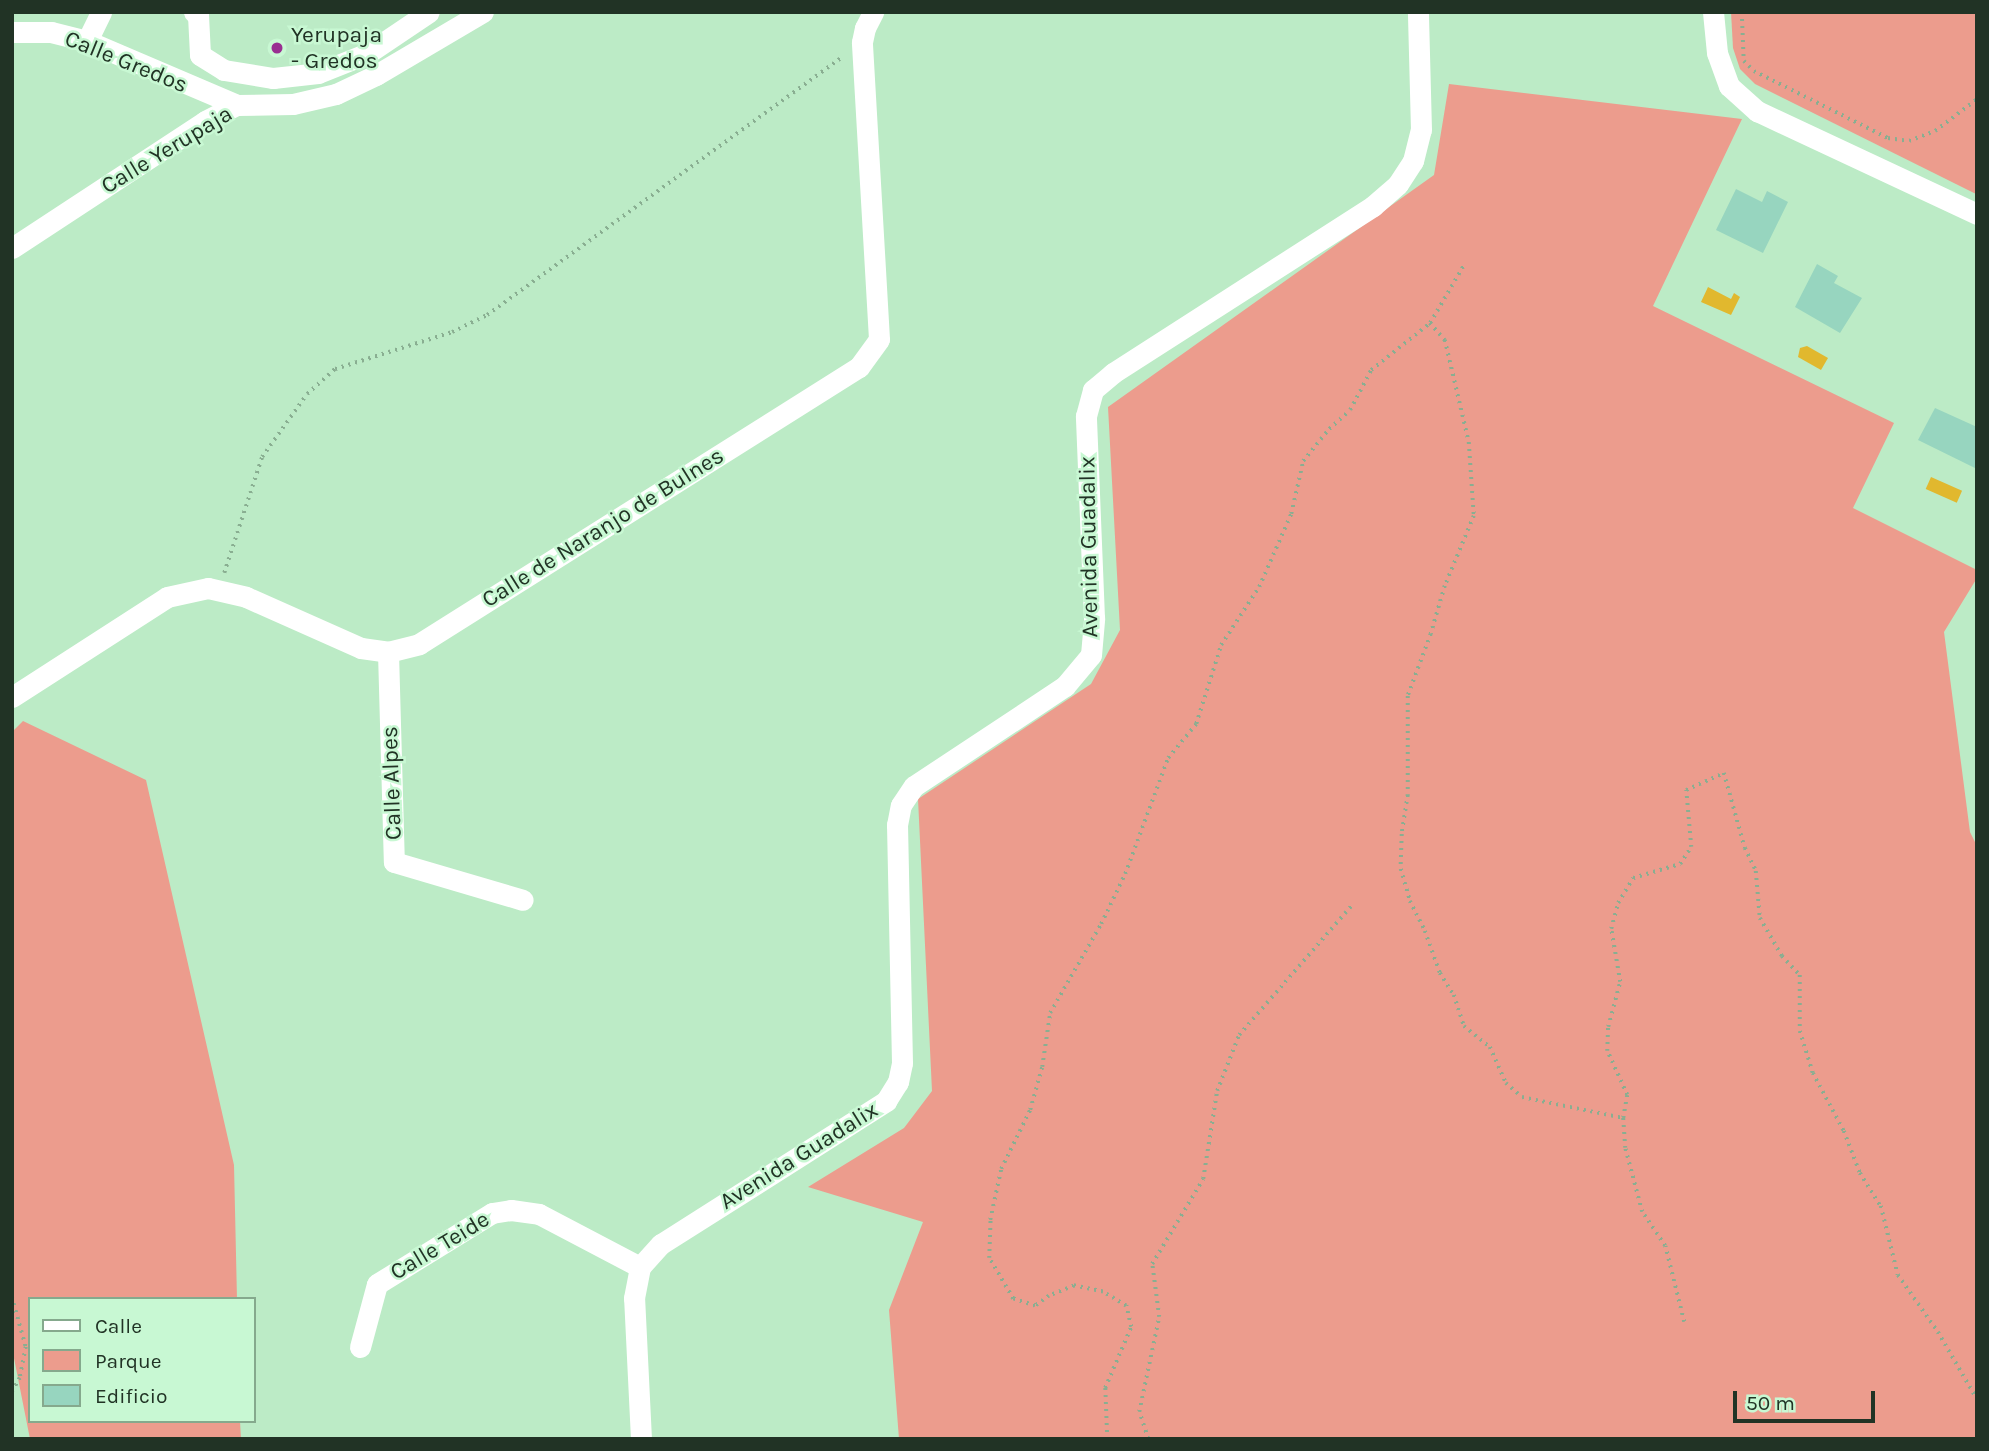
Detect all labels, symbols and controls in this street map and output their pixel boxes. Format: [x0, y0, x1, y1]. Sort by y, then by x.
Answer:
place label: Yerupaja - Gredos [291, 21, 382, 75]
street label: Calle Gredos [61, 25, 191, 99]
marker: Yerupaja - Gredos [269, 40, 285, 56]
street label: Calle Yerupaja [96, 100, 238, 200]
street label: Calle de Naranjo de Bulnes [477, 442, 729, 614]
street label: Avenida Guadalix [1074, 456, 1104, 638]
street label: Calle Alpes [376, 726, 408, 840]
street label: Avenida Guadalix [715, 1096, 883, 1216]
street label: Calle Teide [385, 1206, 495, 1286]
legend [28, 1297, 256, 1423]
text: Calle [95, 1314, 142, 1338]
text: Parque [95, 1349, 162, 1373]
scale bar [1737, 1378, 1879, 1422]
text: Edificio [95, 1384, 168, 1408]
text: 50 m [1746, 1391, 1795, 1415]

